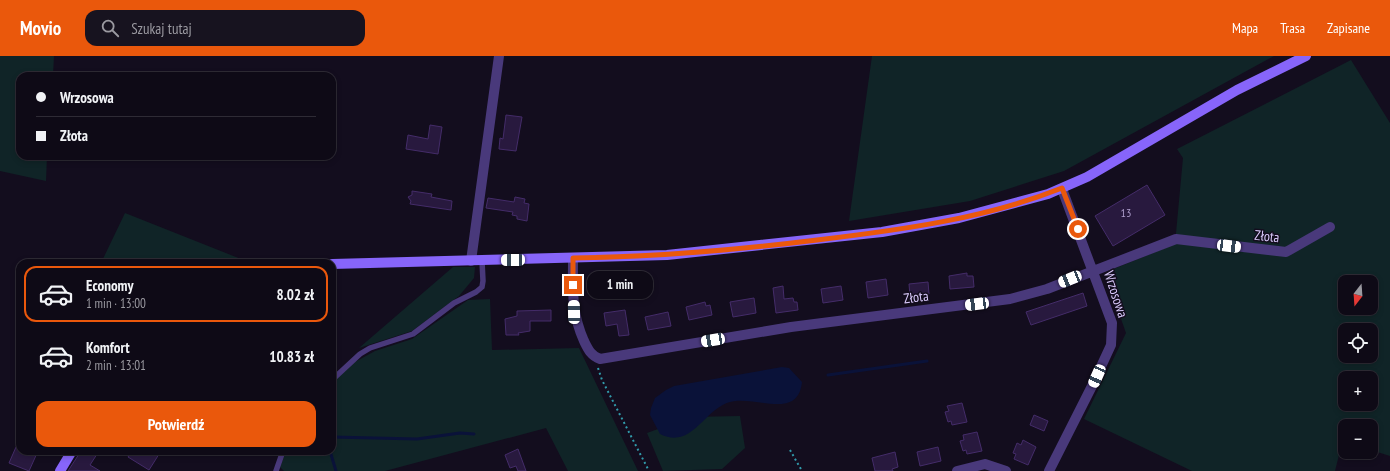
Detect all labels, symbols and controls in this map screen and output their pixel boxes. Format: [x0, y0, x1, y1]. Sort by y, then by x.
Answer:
search box [85, 10, 365, 46]
text: Movio [20, 16, 61, 40]
icon: search [99, 17, 121, 39]
text: Szukaj tutaj [131, 19, 192, 38]
text: Mapa [1232, 19, 1258, 37]
text: Trasa [1280, 19, 1305, 37]
text: Zapisane [1327, 19, 1370, 37]
text: Wrzosowa [60, 88, 114, 107]
text: Złota [60, 126, 88, 145]
house number: 13 [1121, 205, 1131, 220]
route start [1069, 220, 1087, 238]
street label: Złota [1254, 226, 1280, 246]
car [1216, 239, 1242, 253]
car [501, 254, 525, 266]
street label: Wrzosowa [1100, 268, 1132, 320]
car [1057, 269, 1083, 289]
callout: 1 min [587, 271, 653, 299]
north arrow [1338, 275, 1378, 315]
map controls [1338, 275, 1378, 459]
icon: car [38, 276, 74, 312]
text: Economy [86, 276, 134, 295]
route end [564, 276, 582, 294]
text: 1 min [607, 276, 633, 293]
text: 8.02 zł [277, 285, 314, 304]
street label: Złota [903, 287, 929, 307]
text: 1 min · 13:00 [86, 295, 146, 312]
car [964, 297, 990, 311]
car [568, 300, 580, 324]
button: locate [1338, 323, 1378, 363]
car [700, 332, 726, 348]
icon: car [38, 338, 74, 374]
text: Komfort [86, 338, 130, 357]
text: 10.83 zł [269, 347, 314, 366]
text: 2 min · 13:01 [86, 357, 146, 374]
car [1087, 363, 1107, 389]
button: + [1338, 371, 1378, 411]
button: Potwierdź [36, 401, 316, 447]
button: − [1338, 419, 1378, 459]

